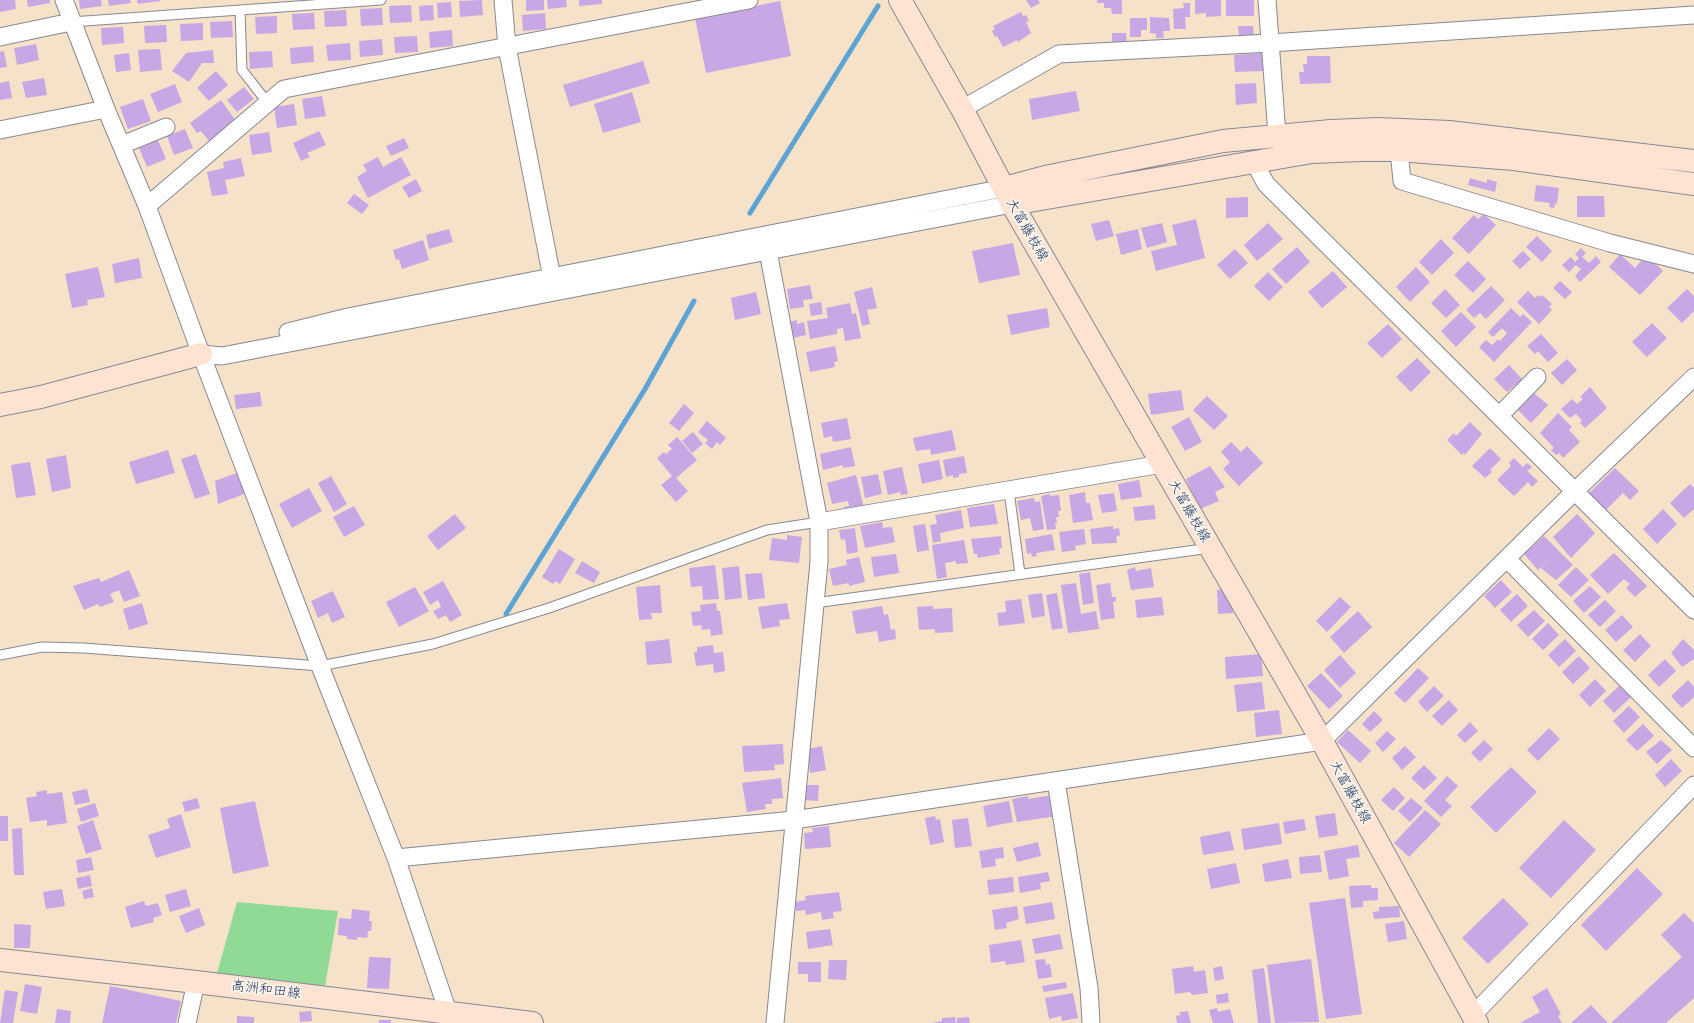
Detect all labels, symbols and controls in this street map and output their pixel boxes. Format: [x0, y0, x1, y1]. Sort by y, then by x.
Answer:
street label: 大富藤枝線 [1002, 195, 1052, 265]
street label: 大富藤枝線 [1164, 476, 1214, 546]
street label: 大富藤枝線 [1326, 757, 1374, 827]
street label: 高洲和田線 [230, 977, 302, 1003]

